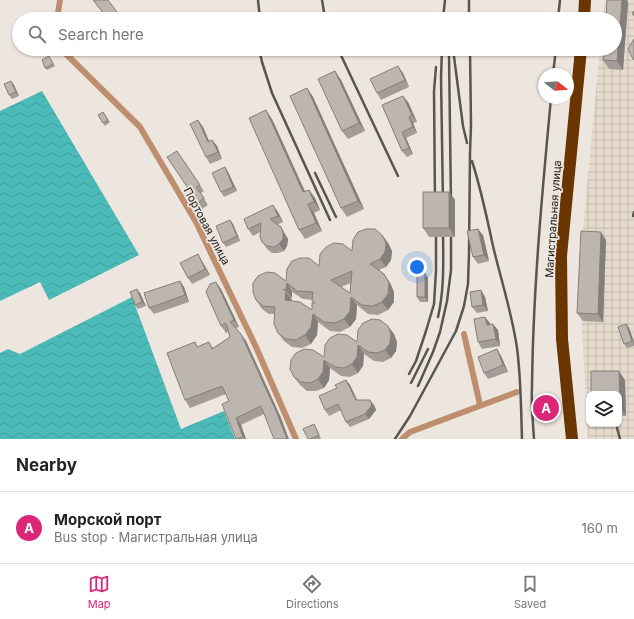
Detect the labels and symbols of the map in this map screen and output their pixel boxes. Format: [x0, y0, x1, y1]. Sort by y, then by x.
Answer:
north arrow [538, 68, 574, 104]
street label: Магистральная улица [542, 160, 564, 278]
street label: Портовая улица [181, 185, 233, 267]
your location [407, 257, 427, 277]
pin: A [533, 393, 559, 423]

